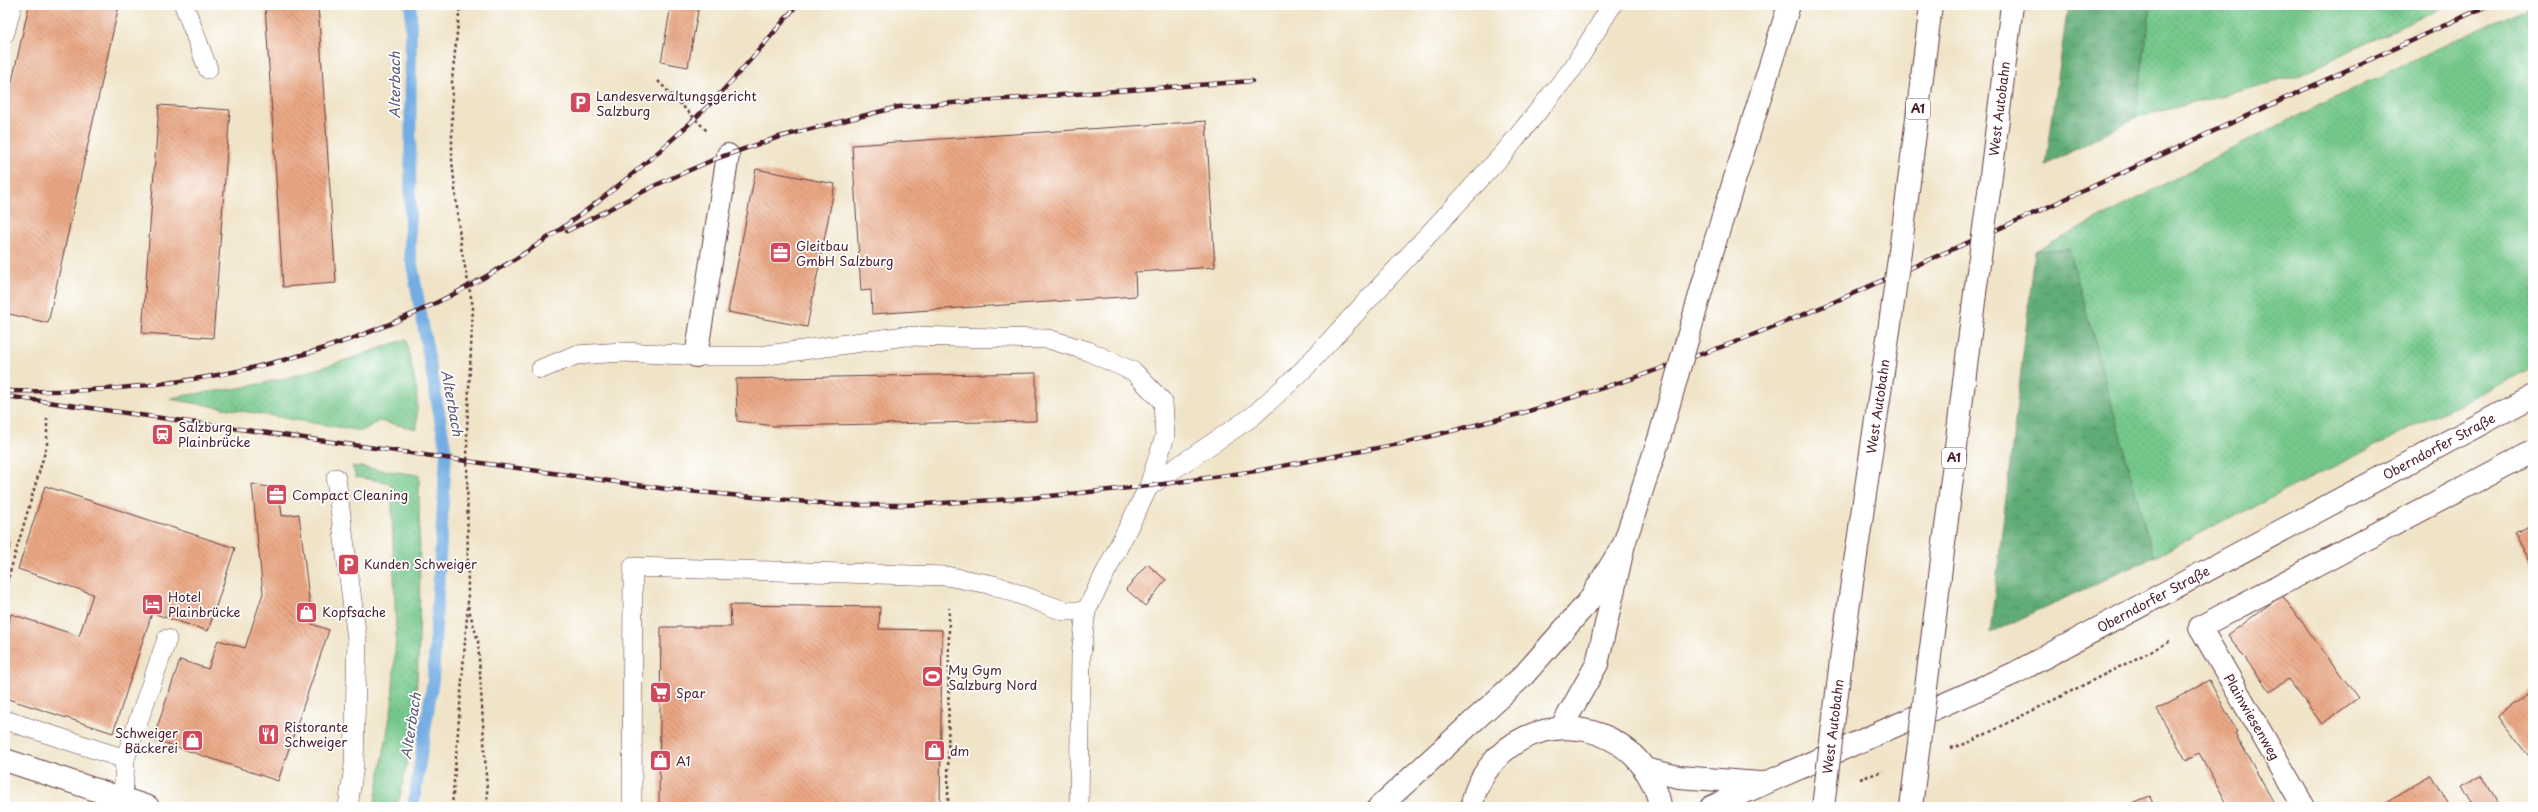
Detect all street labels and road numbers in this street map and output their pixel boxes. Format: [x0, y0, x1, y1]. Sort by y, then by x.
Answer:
street label: West Autobahn [1984, 60, 2014, 157]
road number: A1 [1906, 99, 1930, 119]
street label: West Autobahn [1861, 358, 1894, 455]
street label: Oberndorfer Straße [2379, 408, 2498, 484]
road number: A1 [1942, 448, 1966, 468]
street label: Oberndorfer Straße [2093, 561, 2213, 636]
street label: Plainwiesenweg [2220, 670, 2285, 764]
street label: West Autobahn [1817, 678, 1848, 775]

